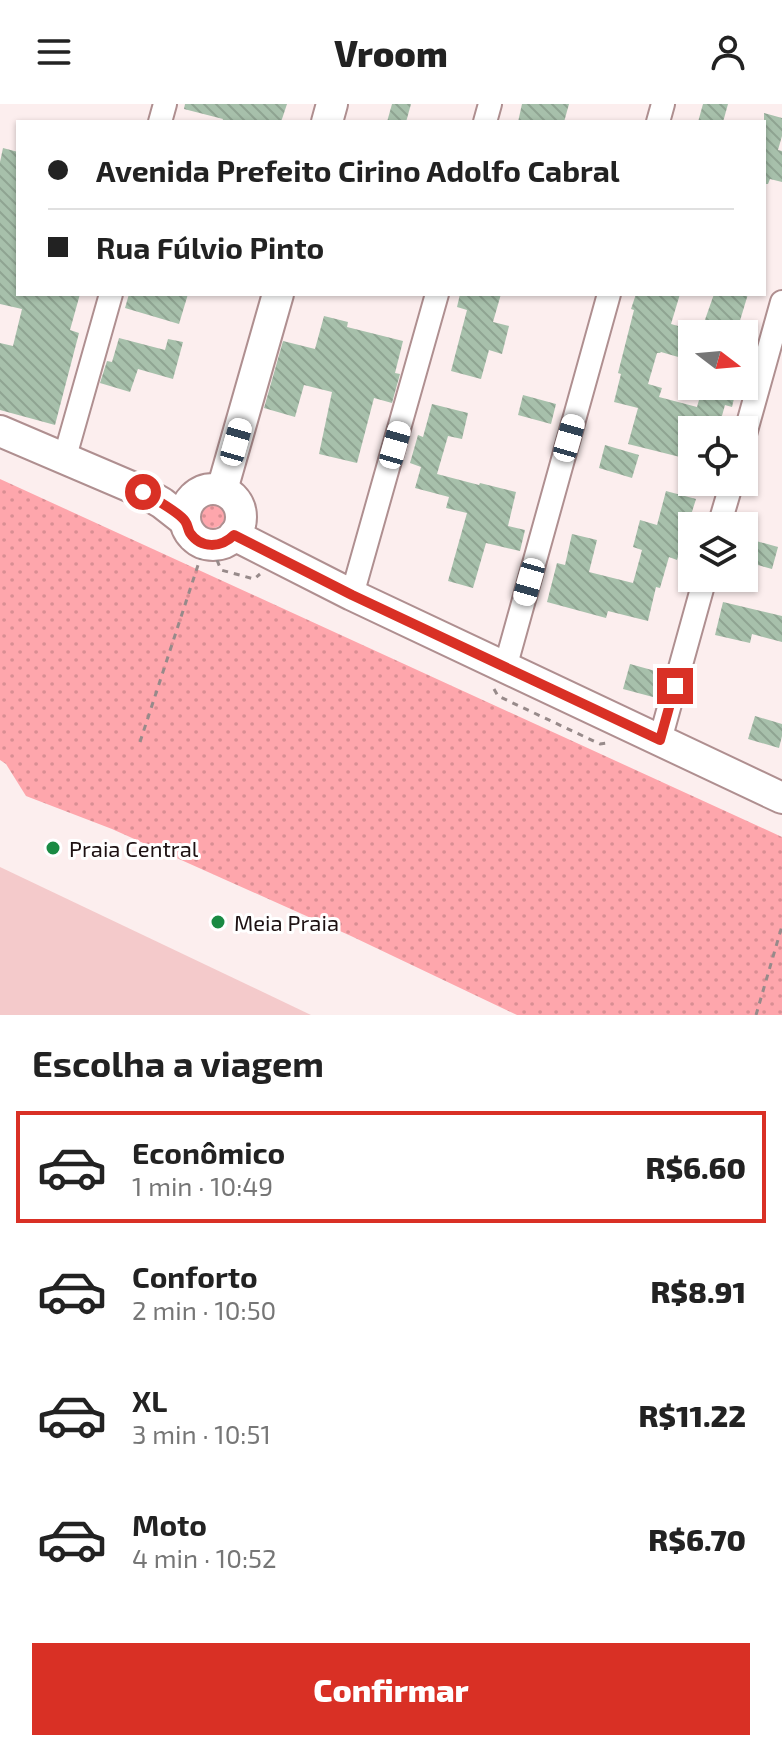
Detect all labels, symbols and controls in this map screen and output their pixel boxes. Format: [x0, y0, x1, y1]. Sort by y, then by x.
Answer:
icon: menu [32, 30, 76, 74]
icon: person [706, 30, 750, 74]
text: Vroom [334, 31, 448, 74]
text: Avenida Prefeito Cirino Adolfo Cabral [96, 152, 620, 188]
text: Rua Fúlvio Pinto [96, 229, 324, 265]
north arrow [678, 320, 758, 400]
map controls [678, 320, 758, 592]
car [551, 412, 587, 464]
car [218, 416, 254, 468]
button: locate [678, 416, 758, 496]
car [377, 419, 413, 471]
route start [125, 474, 161, 510]
button: layers [678, 512, 758, 592]
car [511, 556, 547, 608]
route end [657, 668, 693, 704]
place label: Praia Central [69, 835, 199, 861]
marker: Praia Central [44, 839, 62, 857]
place label: Meia Praia [234, 909, 339, 935]
marker: Meia Praia [209, 913, 227, 931]
text: Escolha a viagem [32, 1041, 324, 1084]
icon: car [36, 1131, 108, 1203]
text: Econômico [132, 1134, 285, 1170]
text: R$6.60 [646, 1149, 746, 1185]
text: 1 min · 10:49 [132, 1170, 273, 1201]
icon: car [36, 1255, 108, 1327]
text: Conforto [132, 1258, 258, 1294]
text: R$8.91 [650, 1273, 746, 1309]
text: 2 min · 10:50 [132, 1294, 276, 1325]
icon: car [36, 1379, 108, 1451]
text: XL [132, 1382, 167, 1418]
text: R$11.22 [638, 1397, 746, 1433]
text: 3 min · 10:51 [132, 1418, 271, 1449]
icon: car [36, 1503, 108, 1575]
text: Moto [132, 1506, 207, 1542]
text: R$6.70 [648, 1521, 746, 1557]
text: 4 min · 10:52 [132, 1542, 277, 1573]
button: Confirmar [32, 1643, 750, 1735]

